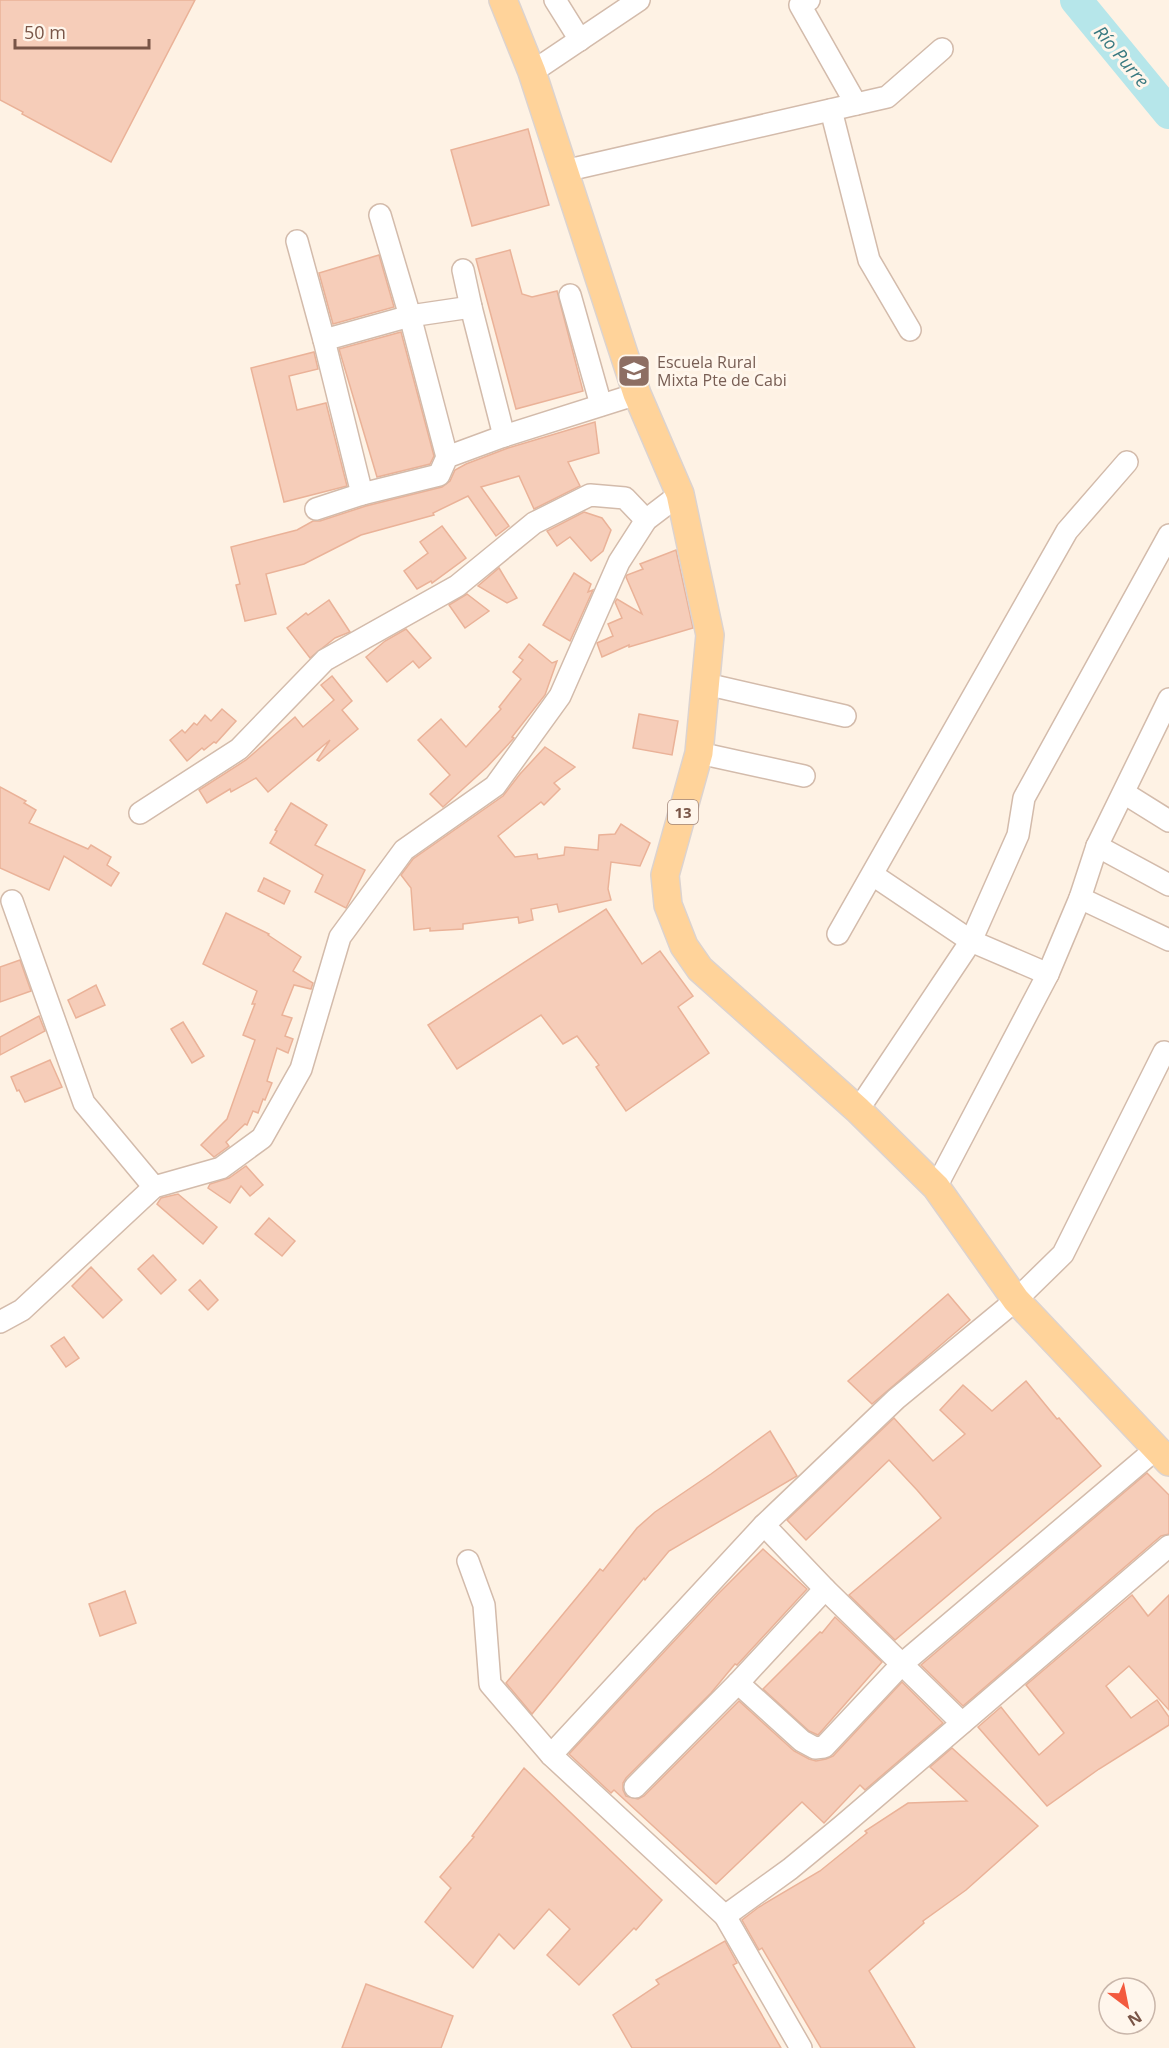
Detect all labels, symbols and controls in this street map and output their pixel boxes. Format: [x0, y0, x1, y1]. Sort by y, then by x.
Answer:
scale bar [15, 12, 148, 50]
text: 50 m [24, 20, 66, 44]
water label: Río Purre [1089, 20, 1155, 92]
place label: Escuela Rural Mixta Pte de Cabi [657, 351, 787, 391]
school or university icon: Escuela Rural Mixta Pte de Cabi [616, 353, 652, 389]
road number: 13 [668, 800, 698, 824]
north arrow [1097, 1976, 1157, 2036]
text: N [1124, 2006, 1146, 2031]

